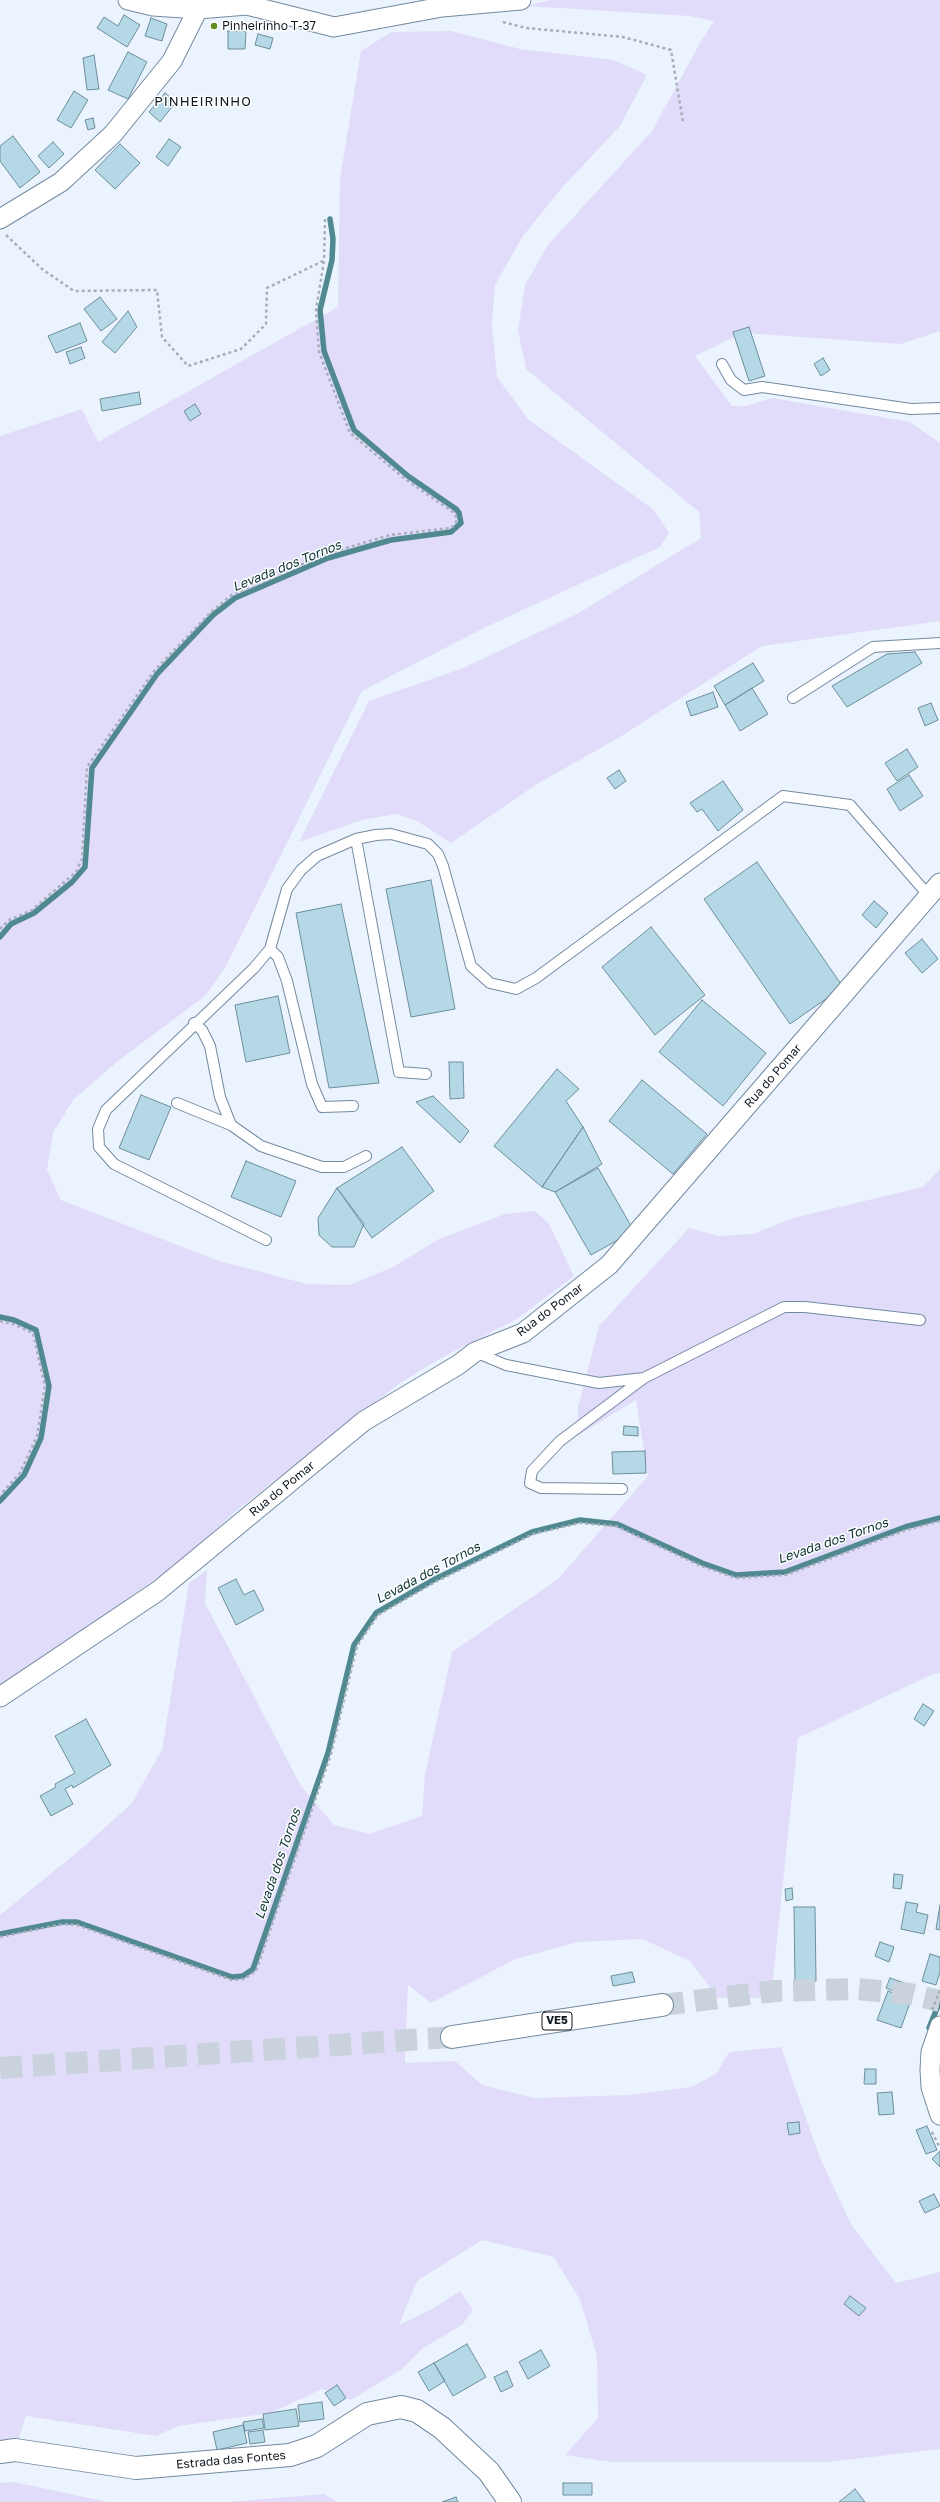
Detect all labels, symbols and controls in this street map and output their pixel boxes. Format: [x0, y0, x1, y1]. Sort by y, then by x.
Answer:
place label: Pinheirinho T-37 [222, 19, 316, 33]
marker: Pinheirinho T-37 [209, 21, 219, 31]
district label: PINHEIRINHO [154, 94, 252, 110]
water label: Levada dos Tornos [230, 537, 344, 595]
street label: Rua do Pomar [741, 1041, 805, 1111]
street label: Rua do Pomar [514, 1280, 586, 1340]
street label: Rua do Pomar [247, 1458, 317, 1520]
water label: Levada dos Tornos [776, 1515, 890, 1567]
water label: Levada dos Tornos [373, 1539, 483, 1607]
water label: Levada dos Tornos [252, 1807, 304, 1921]
road number: VE5 [542, 2012, 572, 2030]
street label: Estrada das Fontes [176, 2448, 286, 2472]

